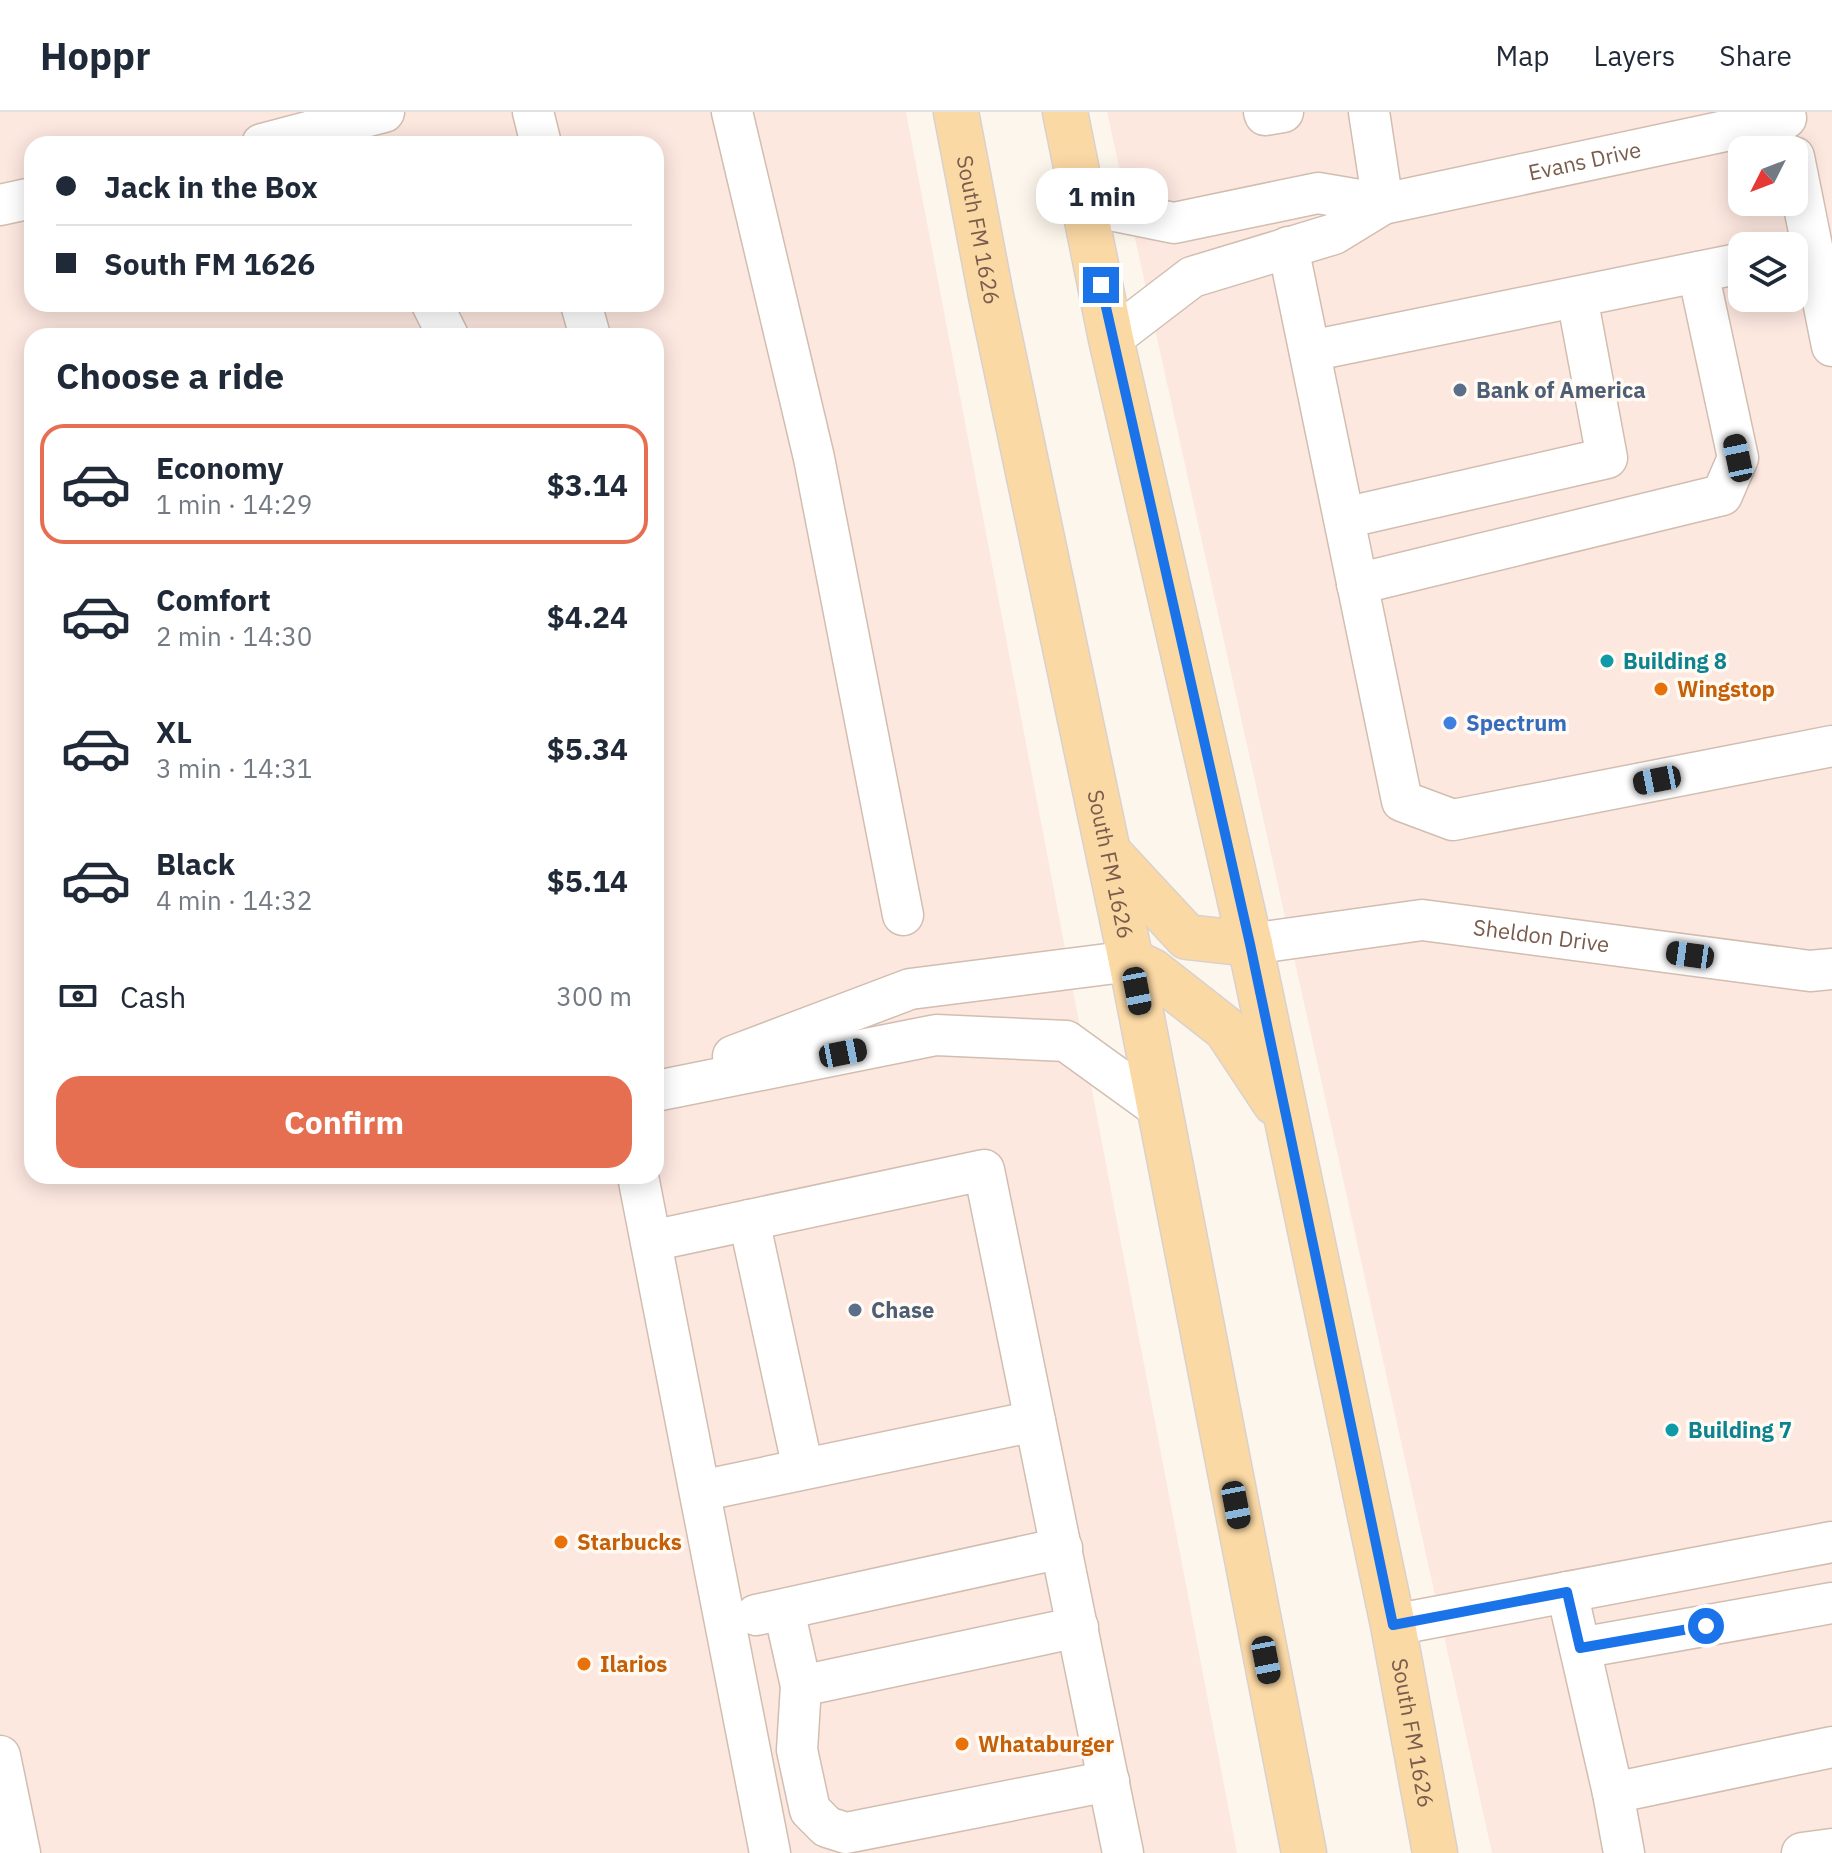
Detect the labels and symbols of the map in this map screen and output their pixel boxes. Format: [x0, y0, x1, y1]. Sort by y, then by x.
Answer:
street label: Evans Drive [1525, 134, 1644, 187]
north arrow [1728, 136, 1808, 216]
street label: South FM 1626 [951, 153, 1007, 307]
callout: 1 min [1035, 169, 1167, 225]
route end [1083, 267, 1119, 303]
place label: Bank of America [1476, 375, 1646, 404]
marker: Bank of America [1451, 381, 1469, 399]
car [1721, 432, 1755, 484]
place label: Building 8 [1623, 646, 1727, 675]
marker: Building 8 [1598, 652, 1616, 670]
place label: Wingstop [1677, 674, 1775, 703]
marker: Wingstop [1652, 680, 1670, 698]
place label: Spectrum [1466, 708, 1567, 737]
marker: Spectrum [1441, 714, 1459, 732]
car [1631, 764, 1683, 796]
street label: South FM 1626 [1081, 787, 1141, 941]
street label: Sheldon Drive [1471, 912, 1611, 959]
car [1665, 940, 1715, 970]
car [1121, 965, 1153, 1017]
car [817, 1037, 869, 1069]
place label: Chase [871, 1295, 934, 1324]
marker: Chase [846, 1301, 864, 1319]
place label: Building 7 [1688, 1415, 1792, 1444]
marker: Building 7 [1663, 1421, 1681, 1439]
car [1220, 1479, 1252, 1531]
place label: Starbucks [577, 1527, 682, 1556]
marker: Starbucks [552, 1533, 570, 1551]
route start [1688, 1608, 1724, 1644]
car [1250, 1634, 1282, 1686]
place label: Ilarios [600, 1649, 667, 1678]
marker: Ilarios [575, 1655, 593, 1673]
street label: South FM 1626 [1385, 1656, 1441, 1810]
place label: Whataburger [978, 1729, 1114, 1758]
marker: Whataburger [953, 1735, 971, 1753]

